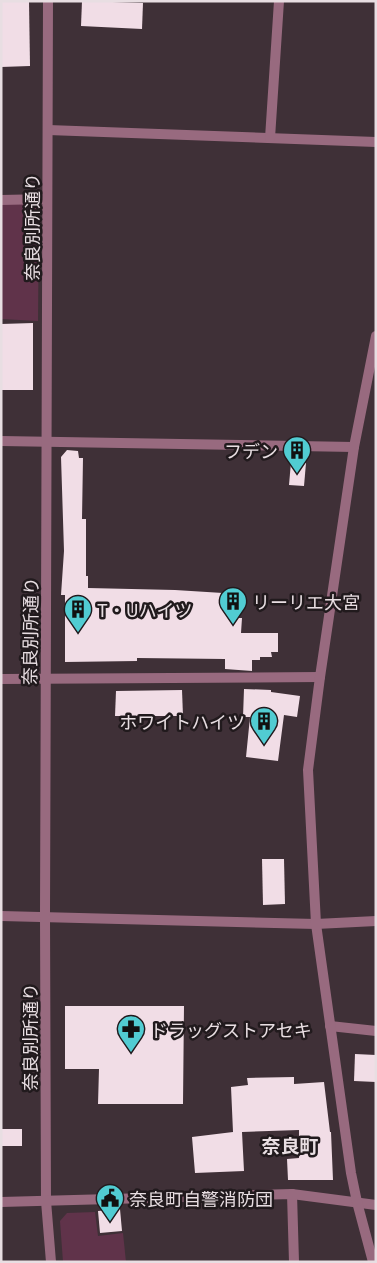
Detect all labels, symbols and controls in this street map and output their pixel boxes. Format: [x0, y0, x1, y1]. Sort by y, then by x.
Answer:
street label: 奈良別所通り [18, 173, 44, 281]
building icon: フデン [282, 435, 312, 474]
place label: フデン [224, 437, 278, 463]
street label: 奈良別所通り [15, 577, 43, 685]
building icon: リーリエ大宮 [218, 586, 248, 625]
place label: リーリエ大宮 [252, 588, 360, 614]
building icon: T・Uハイツ [63, 594, 93, 633]
place label: T・Uハイツ [97, 596, 192, 622]
building icon: ホワイトハイツ [249, 706, 279, 745]
place label: ホワイトハイツ [119, 708, 245, 734]
street label: 奈良別所通り [16, 983, 42, 1091]
pharmacy icon: ドラッグストアセキ [116, 1014, 146, 1053]
place label: ドラッグストアセキ [150, 1016, 312, 1042]
district label: 奈良町 [261, 1131, 319, 1158]
public building icon: 奈良町自警消防団 [95, 1183, 125, 1222]
place label: 奈良町自警消防団 [129, 1185, 273, 1211]

